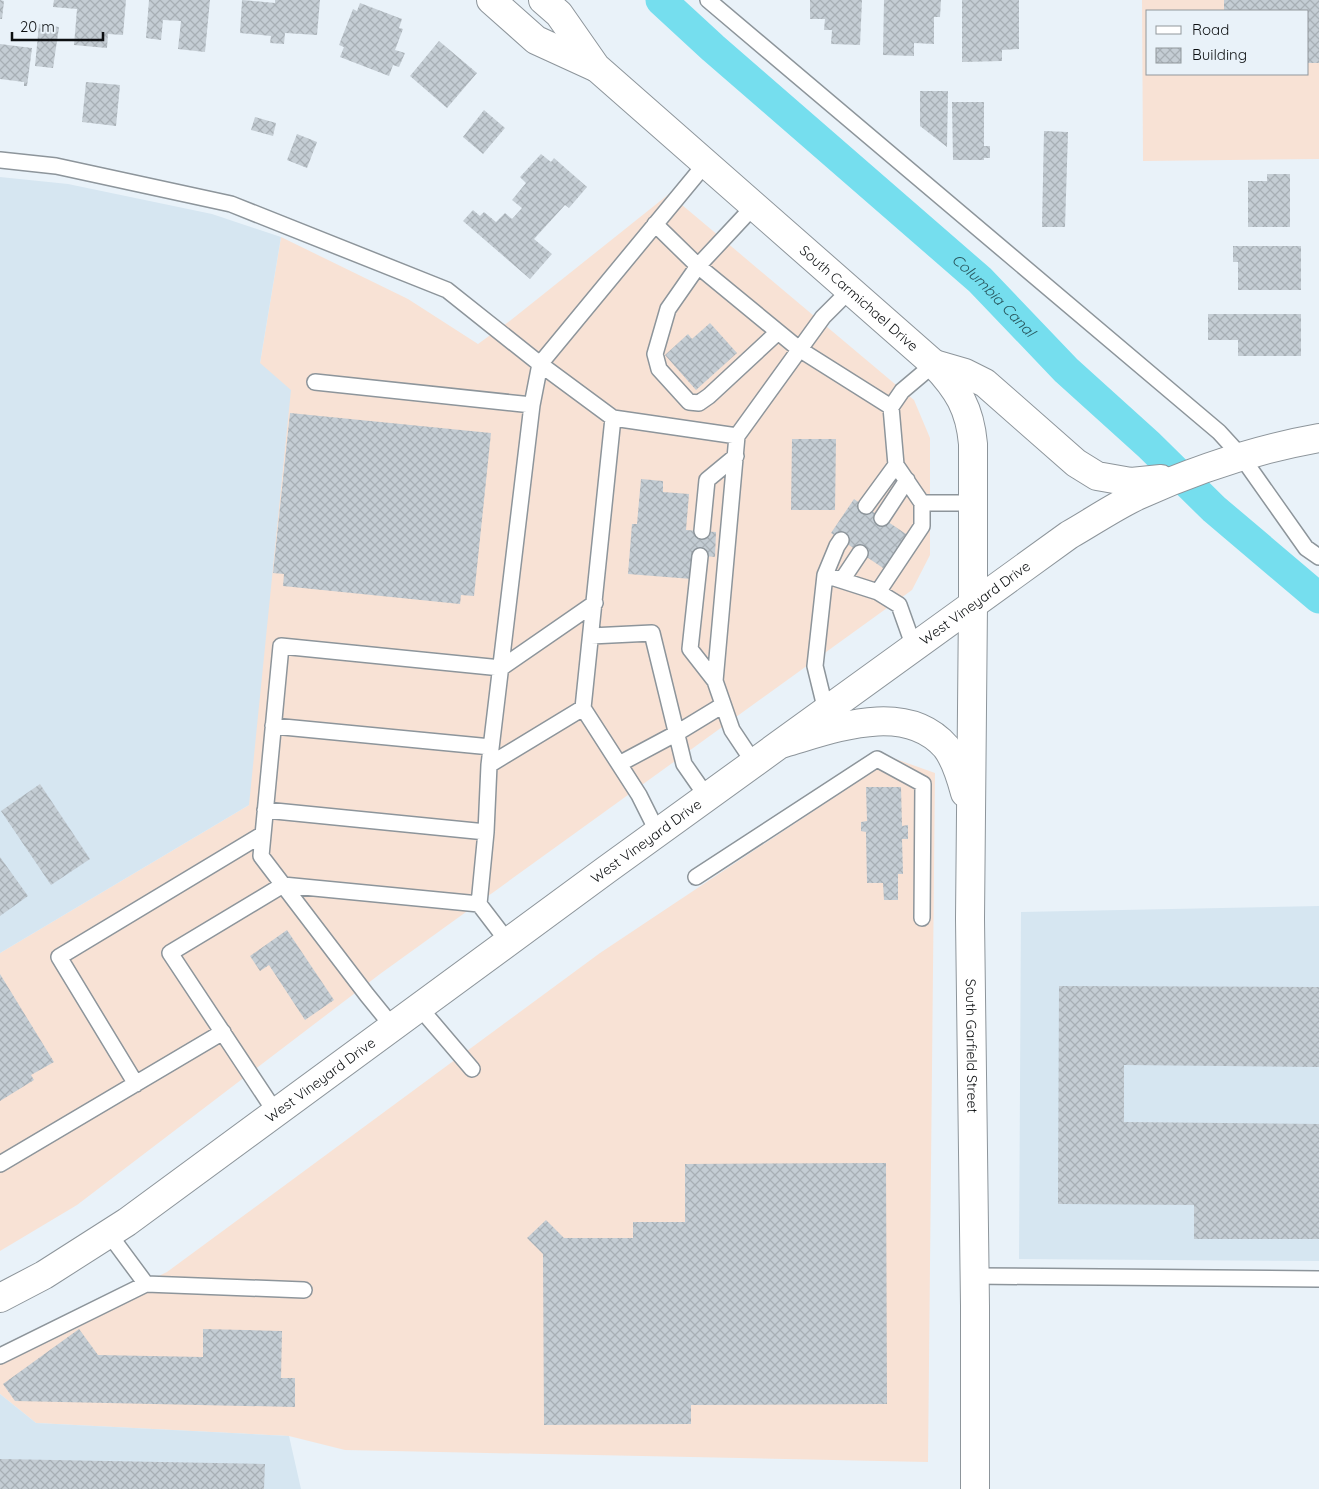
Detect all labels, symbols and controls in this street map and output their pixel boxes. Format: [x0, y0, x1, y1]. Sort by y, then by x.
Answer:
scale bar [12, 10, 104, 42]
legend [1146, 10, 1309, 75]
text: 20 m [20, 17, 55, 36]
text: Road [1192, 20, 1229, 39]
text: Building [1192, 45, 1247, 64]
street label: South Carmichael Drive [796, 241, 922, 355]
water label: Columbia Canal [948, 250, 1041, 342]
street label: West Vineyard Drive [916, 557, 1034, 649]
street label: West Vineyard Drive [587, 795, 705, 887]
street label: South Garfield Street [962, 979, 982, 1113]
street label: West Vineyard Drive [262, 1034, 379, 1126]

